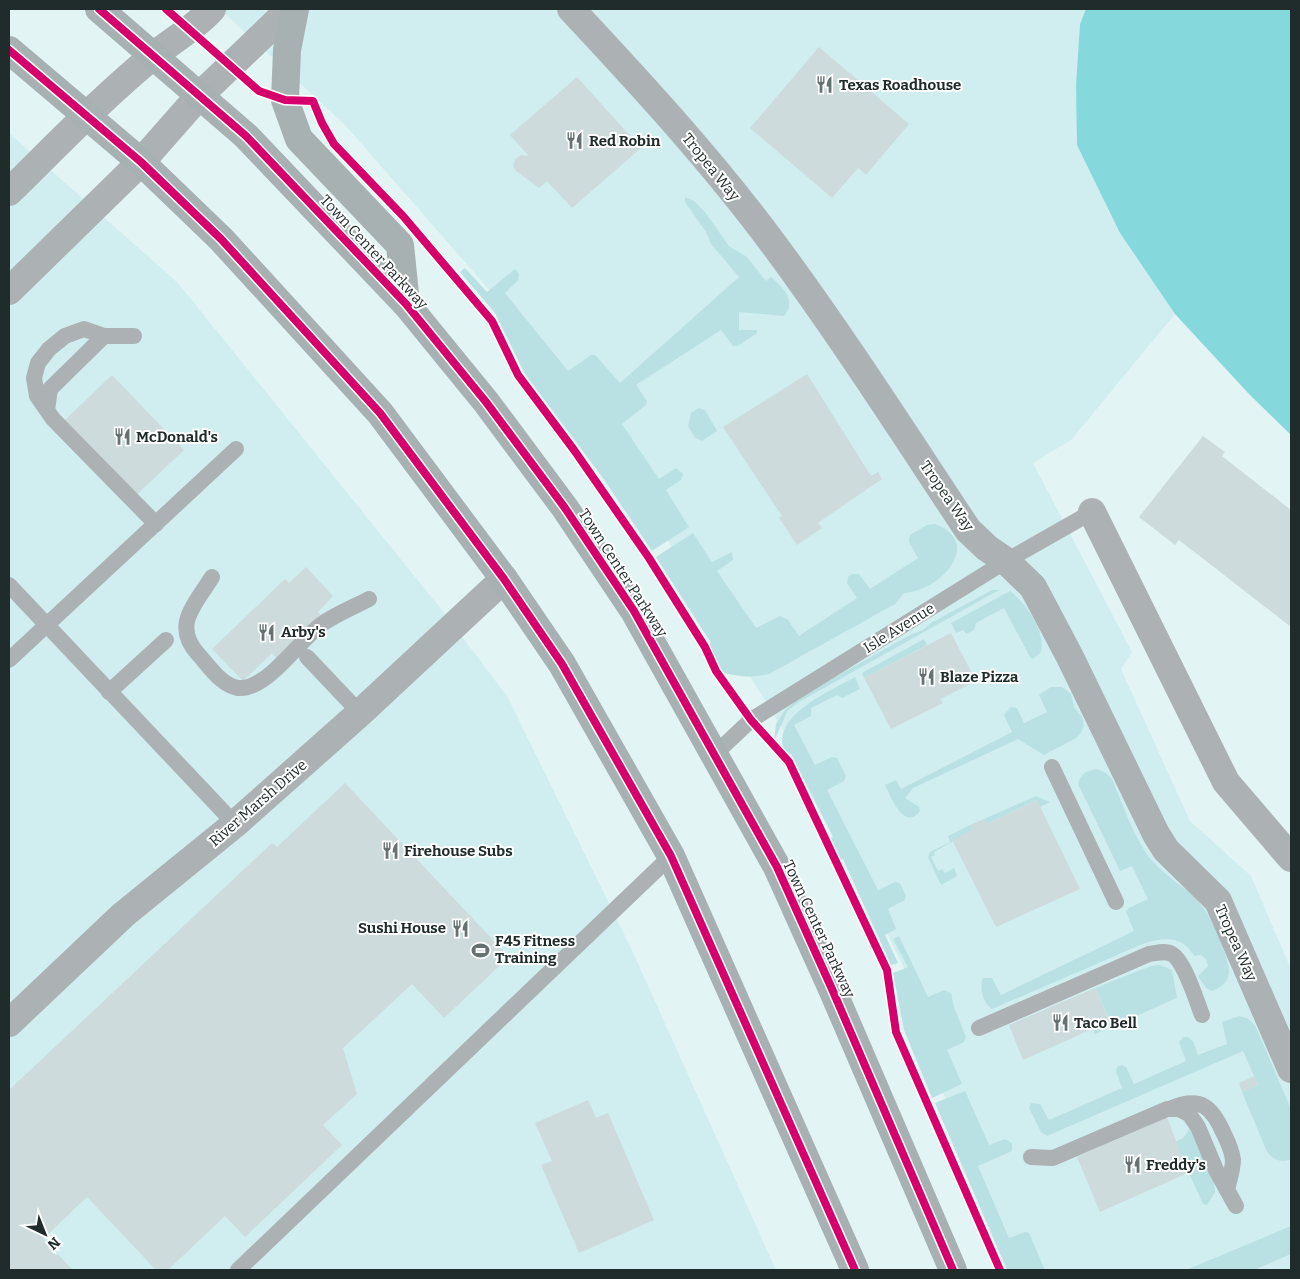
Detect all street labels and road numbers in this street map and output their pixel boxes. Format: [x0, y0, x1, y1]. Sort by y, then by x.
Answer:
street label: Tropea Way [678, 130, 744, 204]
street label: Town Center Parkway [316, 191, 432, 313]
street label: Tropea Way [916, 457, 978, 535]
street label: Town Center Parkway [575, 505, 671, 641]
street label: Isle Avenue [860, 599, 938, 657]
street label: River Marsh Drive [205, 756, 311, 850]
street label: Town Center Parkway [779, 857, 859, 1001]
street label: Tropea Way [1211, 902, 1261, 984]

